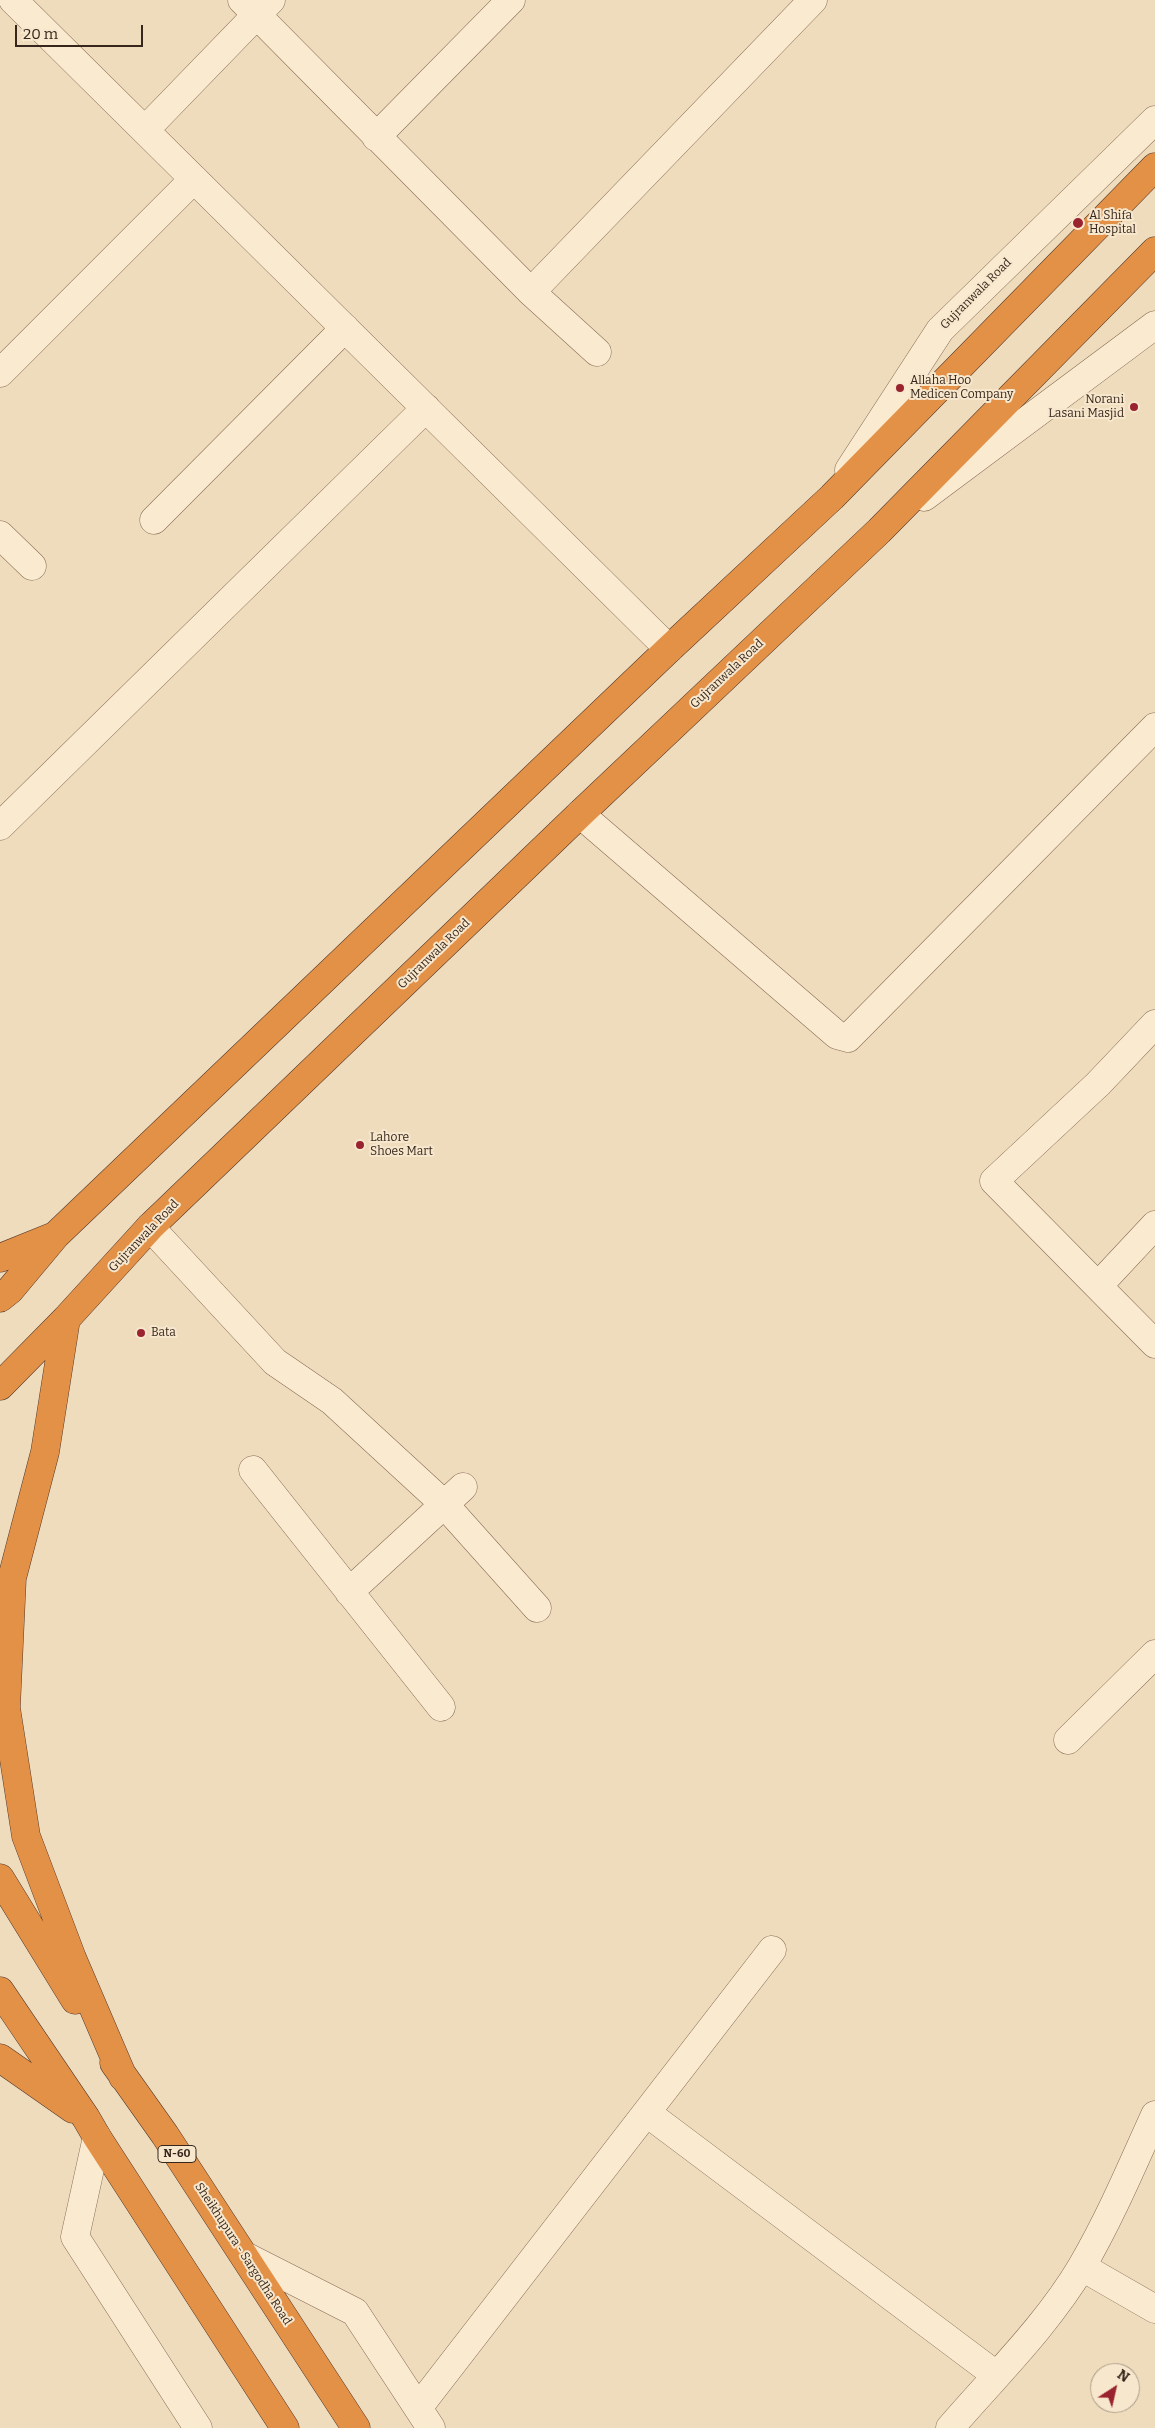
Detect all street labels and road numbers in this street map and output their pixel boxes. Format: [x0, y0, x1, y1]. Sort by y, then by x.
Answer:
street label: Gujranwala Road [937, 255, 1015, 333]
street label: Gujranwala Road [688, 636, 766, 712]
street label: Gujranwala Road [395, 916, 473, 992]
street label: Gujranwala Road [106, 1197, 182, 1275]
road number: N-60 [158, 2146, 196, 2162]
street label: Sheikhupura - Sargodha Road [192, 2180, 294, 2328]

